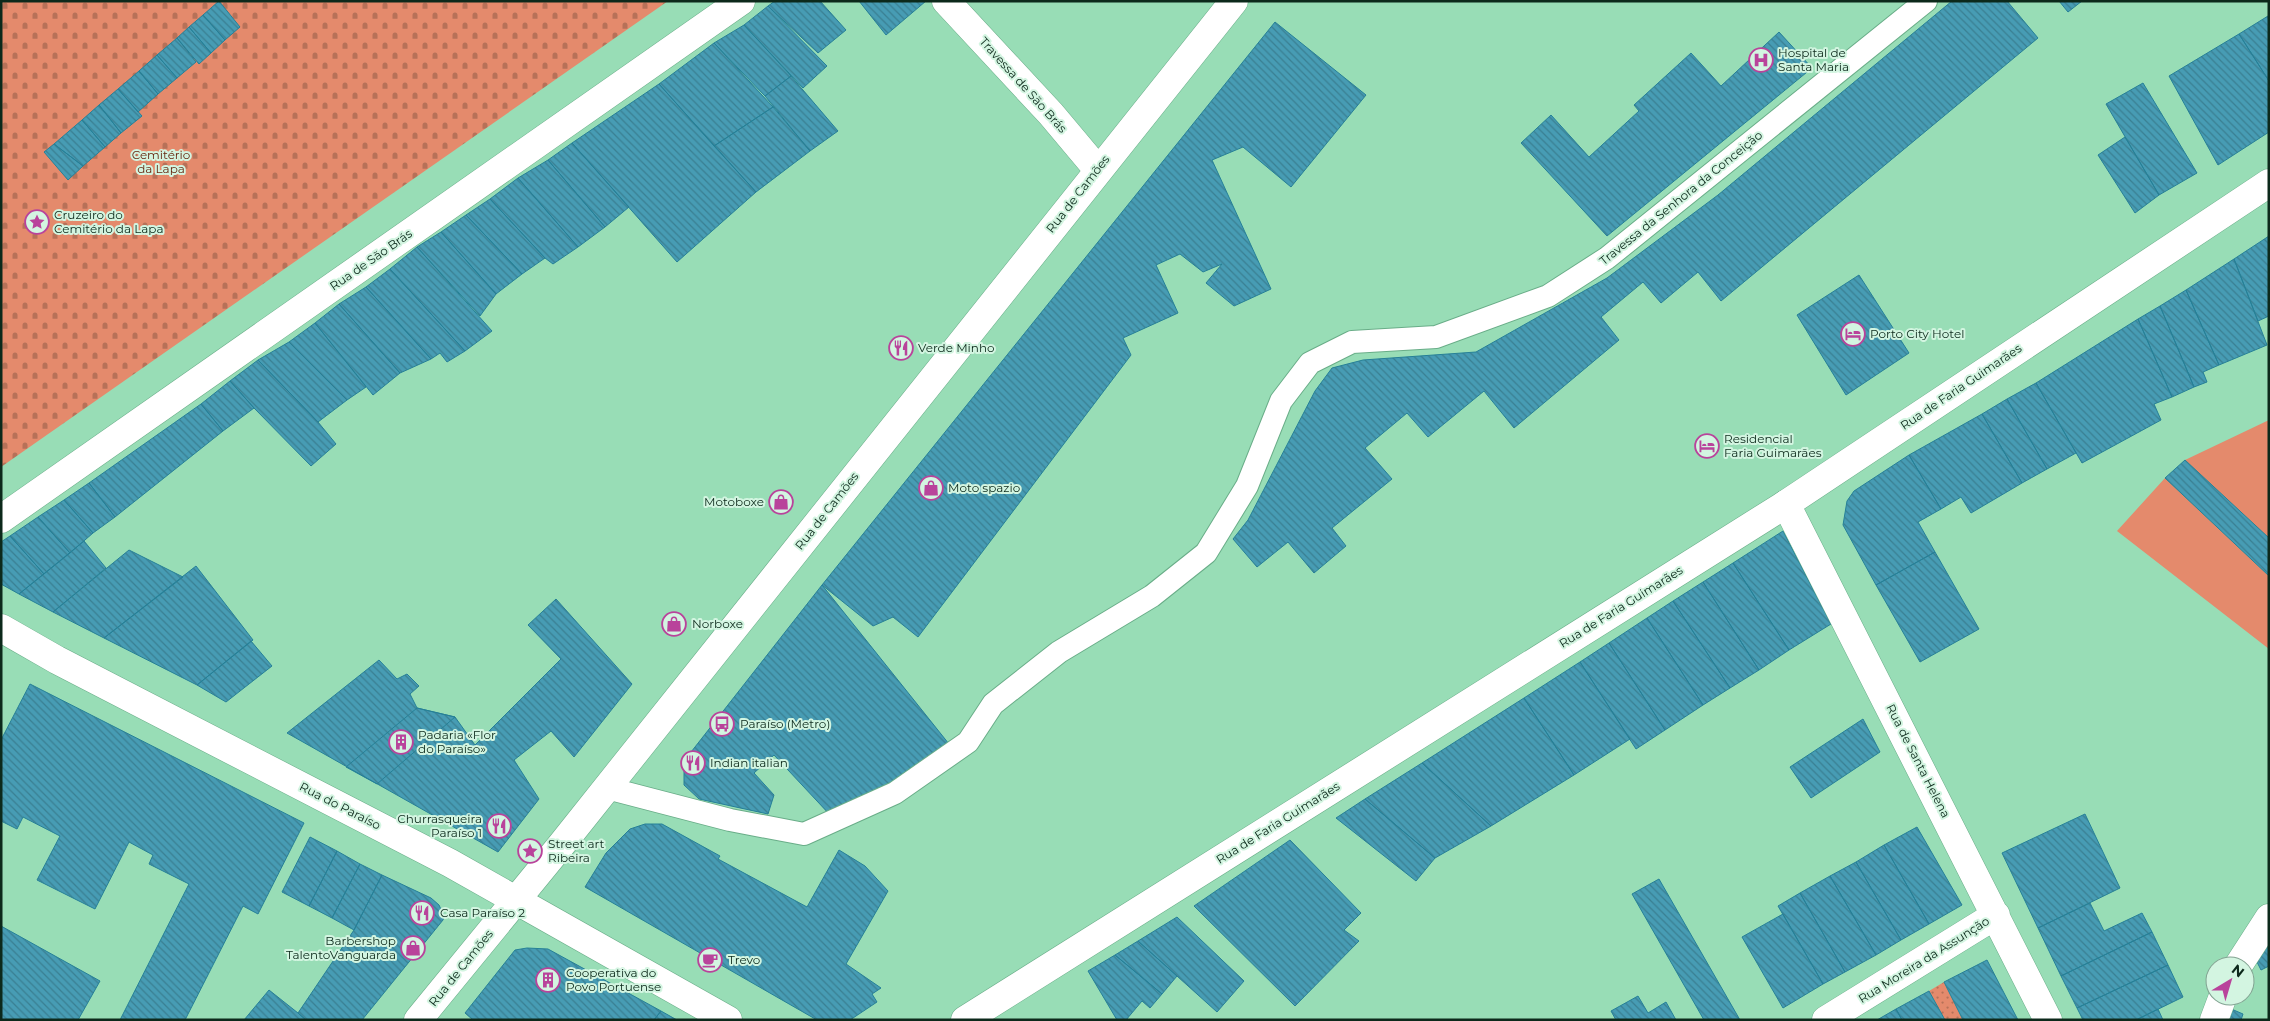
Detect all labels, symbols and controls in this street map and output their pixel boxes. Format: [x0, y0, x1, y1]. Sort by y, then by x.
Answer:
street label: Travessa de São Brás [976, 34, 1070, 136]
place label: Hospital de Santa Maria [1778, 45, 1849, 74]
hospital icon: Hospital de Santa Maria [1748, 47, 1774, 73]
street label: Travessa da Senhora da Conceição [1596, 127, 1765, 268]
park label: Cemitério da Lapa [132, 147, 190, 176]
street label: Rua de Camões [1043, 152, 1113, 235]
place label: Cruzeiro do Cemitério da Lapa [54, 207, 164, 236]
place icon: Cruzeiro do Cemitério da Lapa [24, 209, 50, 235]
street label: Rua de São Brás [327, 226, 415, 294]
hotel icon: Porto City Hotel [1840, 321, 1866, 347]
place label: Porto City Hotel [1870, 326, 1964, 341]
restaurant icon: Verde Minho [888, 335, 914, 361]
place label: Verde Minho [918, 340, 995, 355]
street label: Rua de Faria Guimarães [1897, 340, 2024, 433]
place label: Residencial Faria Guimarães [1724, 431, 1822, 460]
hotel icon: Residencial Faria Guimarães [1694, 433, 1720, 459]
street label: Rua de Camões [792, 469, 862, 552]
shop icon: Moto spazio [918, 475, 944, 501]
place label: Moto spazio [948, 480, 1020, 495]
shop icon: Motoboxe [768, 489, 794, 515]
place label: Motoboxe [704, 494, 764, 509]
street label: Rua de Faria Guimarães [1556, 562, 1685, 651]
shop icon: Norboxe [661, 611, 687, 637]
place label: Norboxe [692, 616, 743, 631]
street label: Rua de Santa Helena [1883, 701, 1954, 820]
bus stop icon: Paraíso (Metro) [709, 711, 735, 737]
place label: Paraíso (Metro) [740, 716, 830, 731]
place label: Padaria «Flor do Paraíso» [418, 727, 496, 756]
building icon: Padaria «Flor do Paraíso» [388, 729, 414, 755]
restaurant icon: Indian italian [680, 750, 706, 776]
place label: Indian italian [710, 755, 788, 770]
street label: Rua de Faria Guimarães [1213, 778, 1342, 867]
street label: Rua do Paraíso [297, 779, 383, 833]
place label: Churrasqueira Paraíso 1 [397, 811, 482, 840]
restaurant icon: Churrasqueira Paraíso 1 [486, 813, 512, 839]
place label: Street art Ribeira [548, 836, 604, 865]
place icon: Street art Ribeira [517, 838, 543, 864]
restaurant icon: Casa Paraíso 2 [409, 900, 435, 926]
place label: Casa Paraíso 2 [440, 905, 525, 920]
street label: Rua Moreira da Assunção [1855, 913, 1992, 1006]
street label: Rua de Camões [425, 926, 496, 1009]
place label: Barbershop TalentoVanguarda [286, 933, 396, 962]
shop icon: Barbershop TalentoVanguarda [400, 935, 426, 961]
cafe icon: Trevo [697, 947, 723, 973]
place label: Trevo [728, 952, 760, 967]
north arrow [2205, 956, 2255, 1006]
text: N [2228, 960, 2248, 981]
place label: Cooperativa do Povo Portuense [566, 965, 661, 994]
building icon: Cooperativa do Povo Portuense [535, 967, 561, 993]

